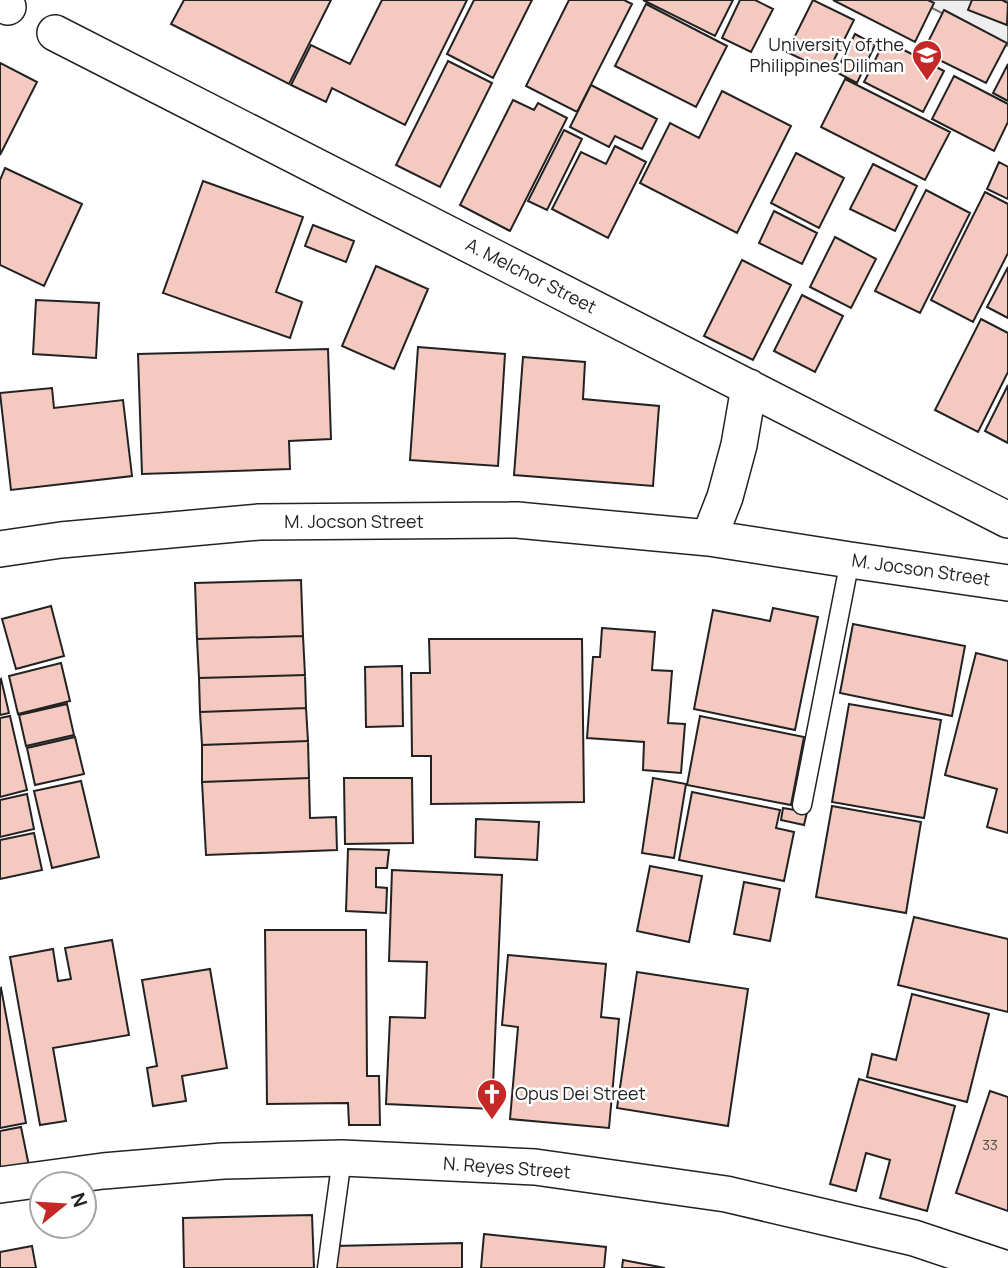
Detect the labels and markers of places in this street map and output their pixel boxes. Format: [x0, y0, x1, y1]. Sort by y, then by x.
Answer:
place label: University of the Philippines Diliman [749, 32, 904, 77]
school or university icon: University of the Philippines Diliman [910, 38, 944, 82]
church icon: Opus Dei Street [475, 1077, 509, 1121]
place label: Opus Dei Street [515, 1081, 646, 1105]

